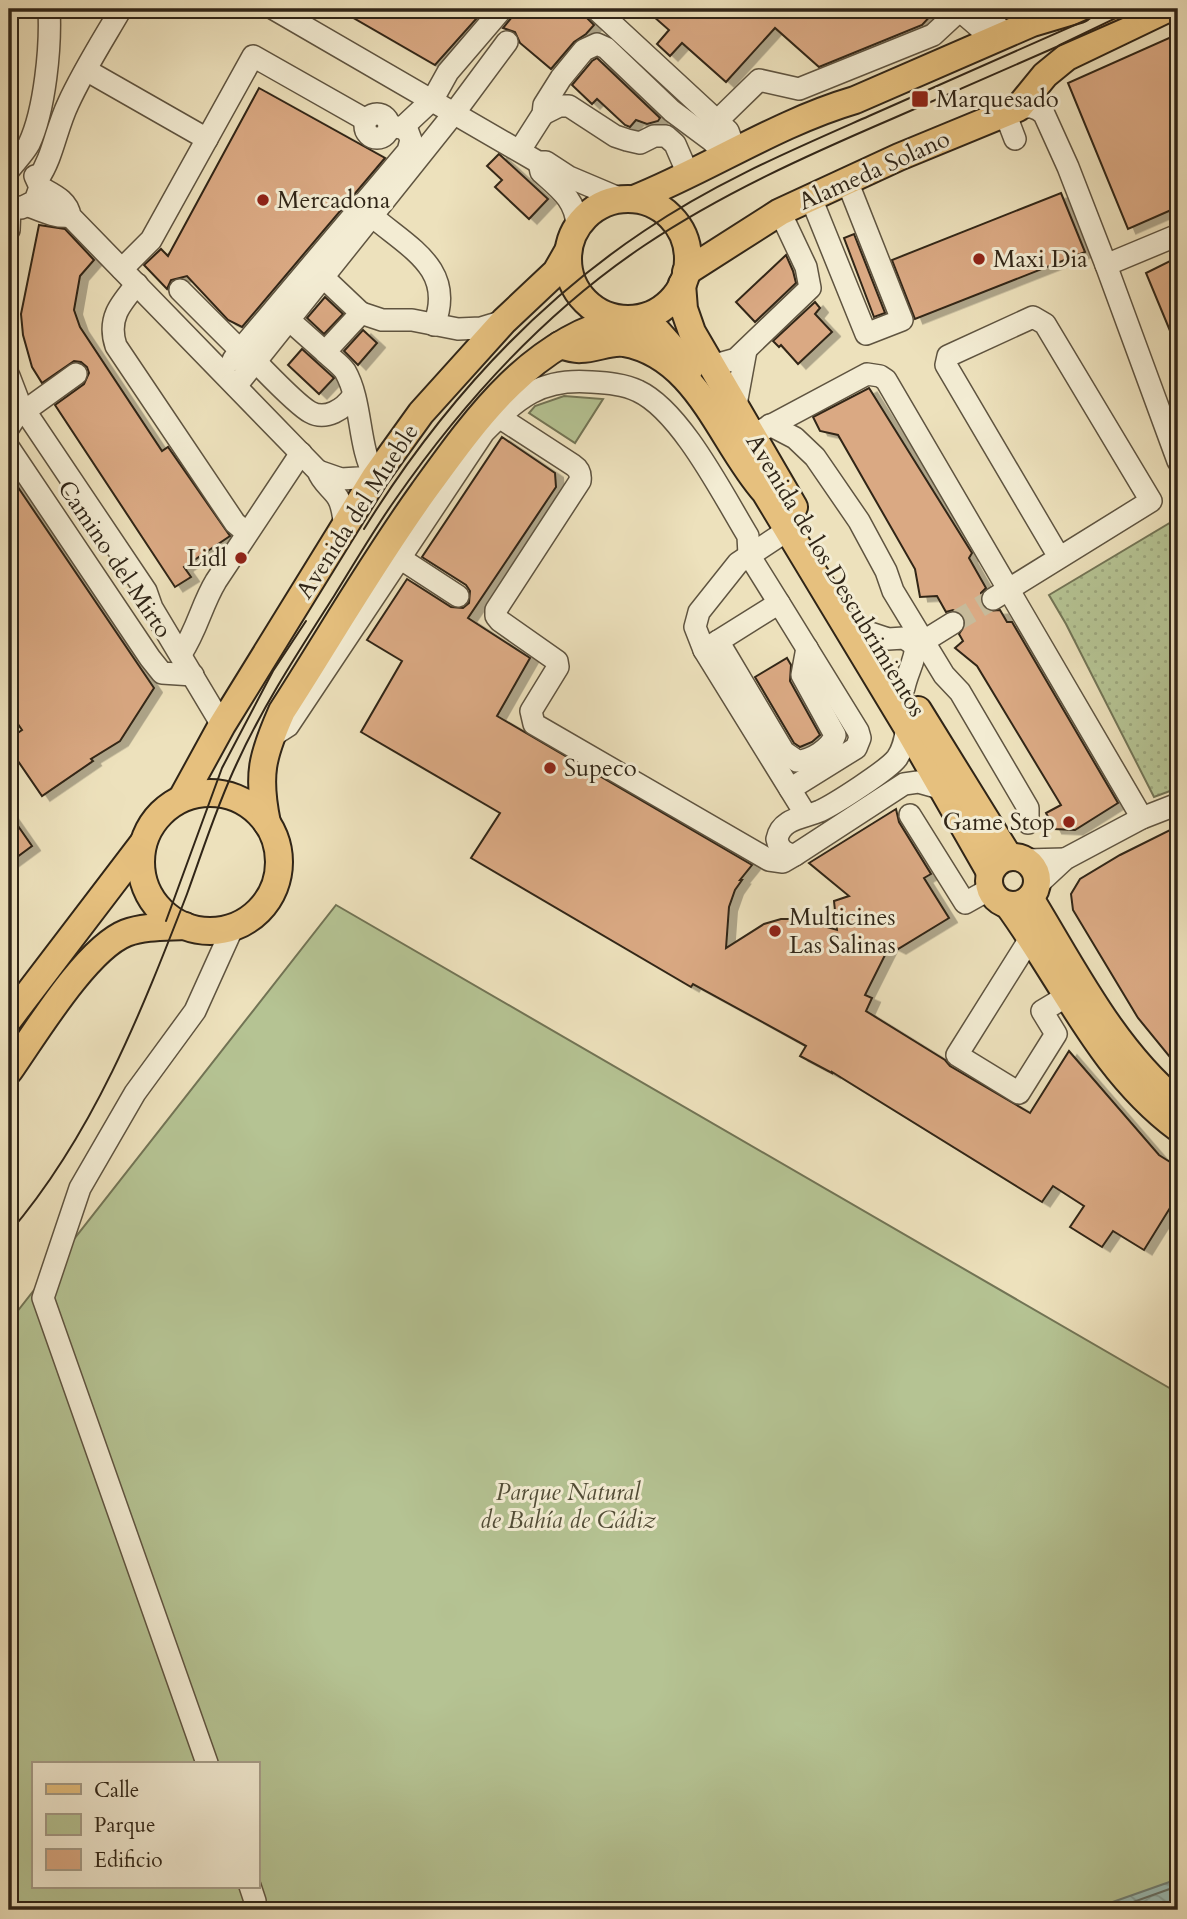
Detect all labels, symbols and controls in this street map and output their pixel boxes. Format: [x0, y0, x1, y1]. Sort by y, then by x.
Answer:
place label: Marquesado [936, 83, 1059, 116]
marker: Marquesado [910, 89, 930, 109]
street label: Alameda Solano [793, 122, 955, 219]
place label: Mercadona [277, 184, 391, 217]
marker: Mercadona [255, 192, 271, 208]
place label: Maxi Dia [993, 243, 1088, 276]
marker: Maxi Dia [971, 251, 987, 267]
street label: Avenida del Mueble [288, 417, 427, 605]
street label: Avenida de los Descubrimientos [738, 428, 933, 723]
street label: Camino del Mirto [50, 474, 180, 645]
place label: Lidl [187, 542, 227, 575]
marker: Lidl [233, 550, 249, 566]
place label: Supeco [564, 752, 637, 785]
marker: Supeco [542, 760, 558, 776]
place label: Game Stop [943, 806, 1055, 839]
marker: Game Stop [1061, 814, 1077, 830]
place label: Multicines Las Salinas [789, 901, 896, 962]
marker: Multicines Las Salinas [767, 923, 783, 939]
park label: Parque Natural de Bahía de Cádiz [480, 1476, 657, 1537]
legend [32, 1762, 259, 1888]
text: Calle [94, 1776, 139, 1805]
text: Parque [94, 1811, 155, 1840]
text: Edificio [94, 1846, 163, 1875]

